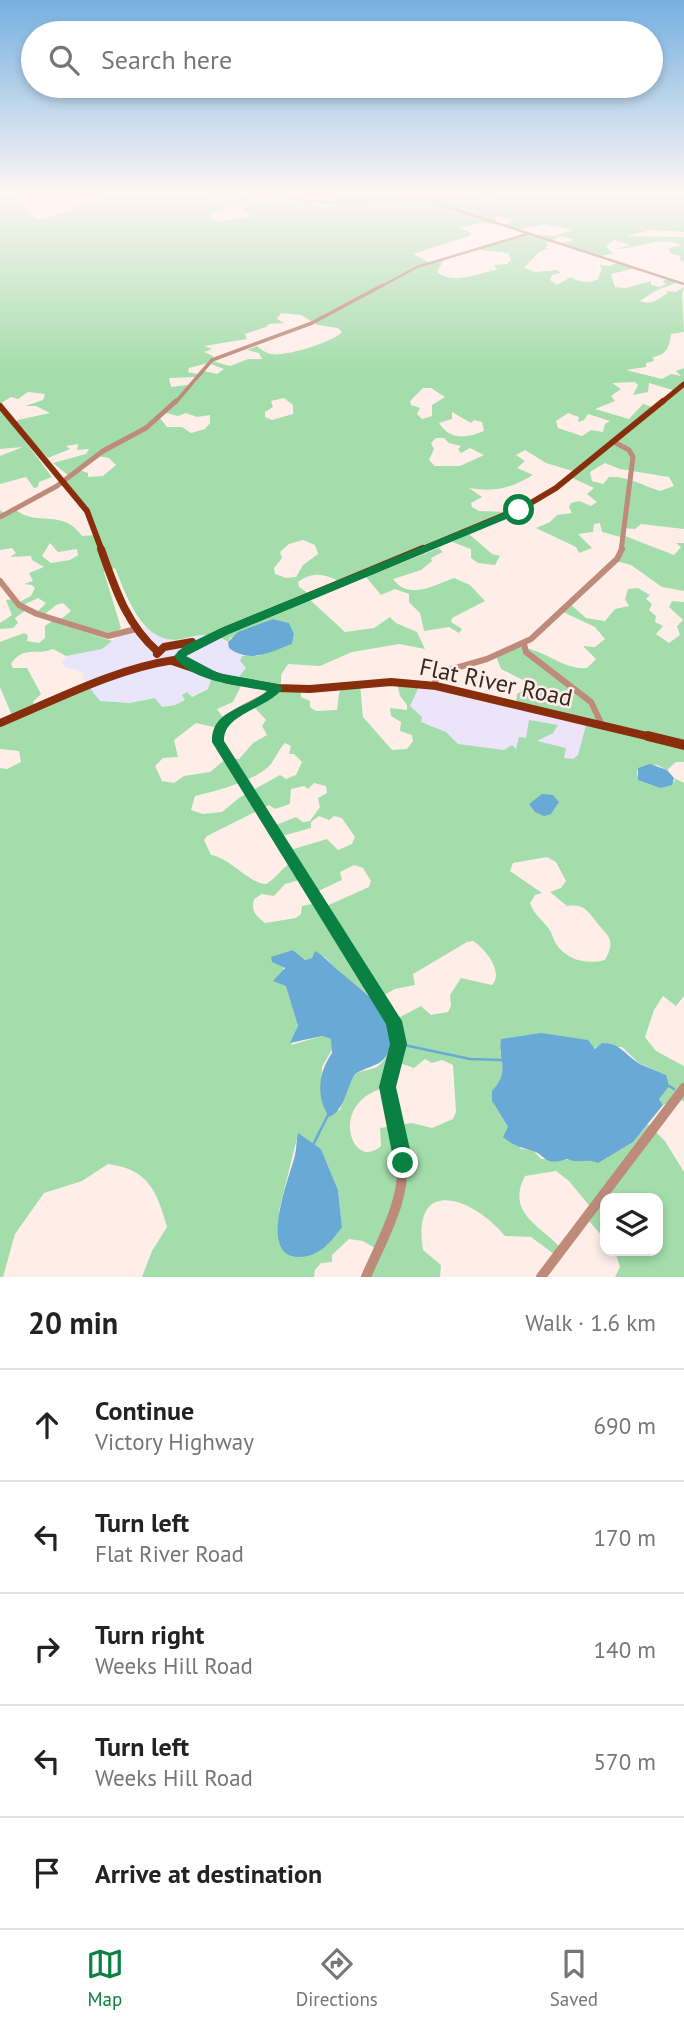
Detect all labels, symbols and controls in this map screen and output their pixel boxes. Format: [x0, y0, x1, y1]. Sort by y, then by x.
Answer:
search box [21, 21, 663, 98]
icon: search [45, 41, 83, 79]
text: Search here [101, 43, 232, 76]
route start [503, 494, 534, 525]
street label: Flat River Road [417, 651, 575, 713]
route end [387, 1147, 418, 1178]
map controls [600, 1193, 663, 1256]
button: layers [600, 1193, 663, 1256]
text: 20 min [28, 1303, 118, 1342]
text: Walk · 1.6 km [525, 1308, 656, 1337]
text: Continue [95, 1394, 194, 1427]
icon: ahead [28, 1406, 66, 1444]
text: 690 m [594, 1411, 656, 1440]
text: Victory Highway [95, 1427, 254, 1456]
text: Turn left [95, 1506, 189, 1539]
icon: left [28, 1518, 66, 1556]
text: 170 m [594, 1523, 656, 1552]
text: Flat River Road [95, 1539, 244, 1568]
text: Turn right [95, 1618, 204, 1651]
icon: right [28, 1630, 66, 1668]
text: 140 m [594, 1635, 656, 1664]
text: Weeks Hill Road [95, 1651, 253, 1680]
text: Turn left [95, 1730, 189, 1763]
icon: left [28, 1742, 66, 1780]
text: 570 m [594, 1747, 656, 1776]
text: Weeks Hill Road [95, 1763, 253, 1792]
icon: arrive [28, 1854, 66, 1892]
text: Arrive at destination [95, 1857, 322, 1890]
tab: Map [86, 1945, 124, 2011]
tab: Directions [296, 1945, 378, 2011]
tab: Saved [550, 1945, 598, 2011]

